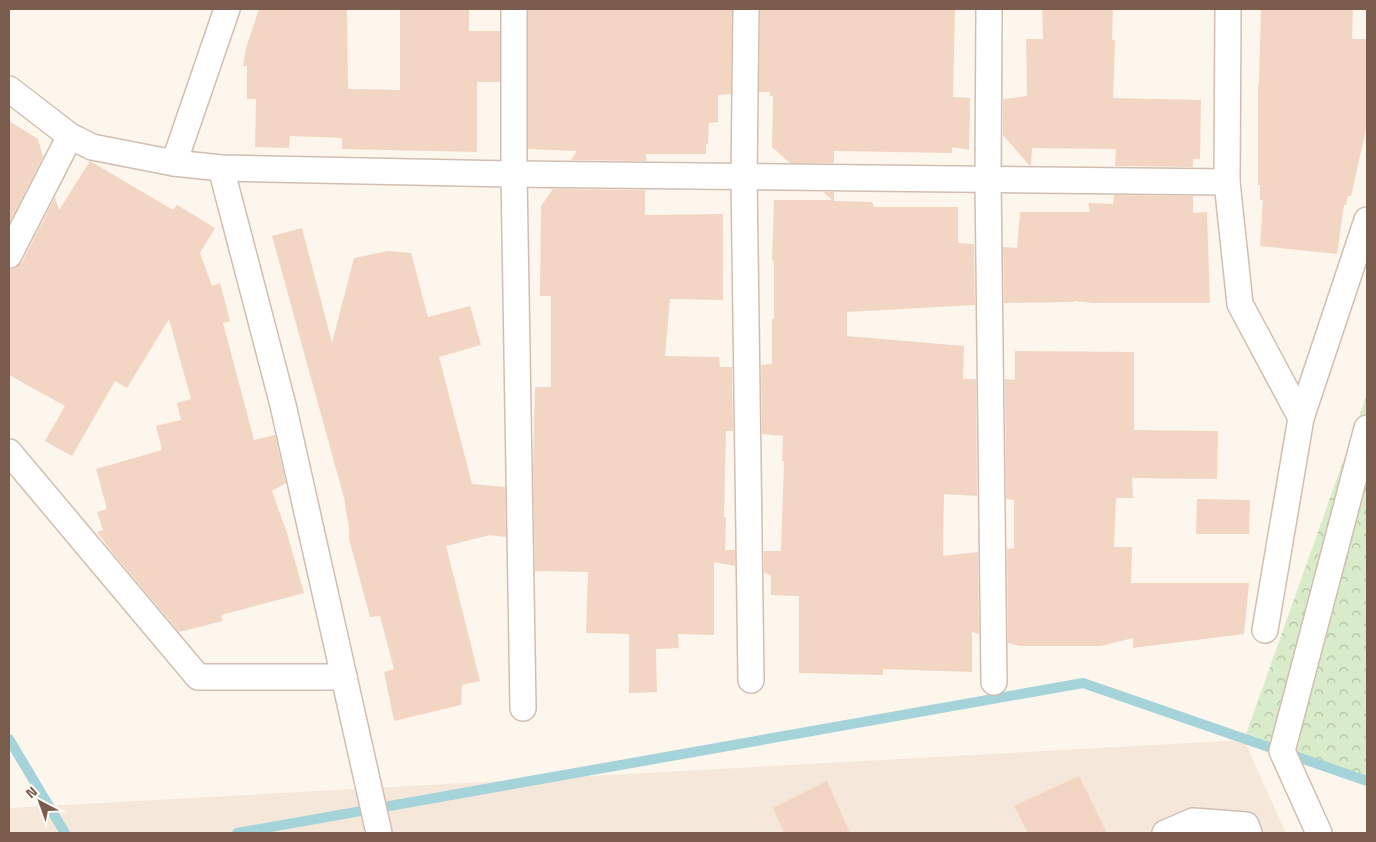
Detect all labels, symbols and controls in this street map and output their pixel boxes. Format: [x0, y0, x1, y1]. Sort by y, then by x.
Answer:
north arrow [15, 777, 65, 827]
text: N [21, 781, 42, 803]

